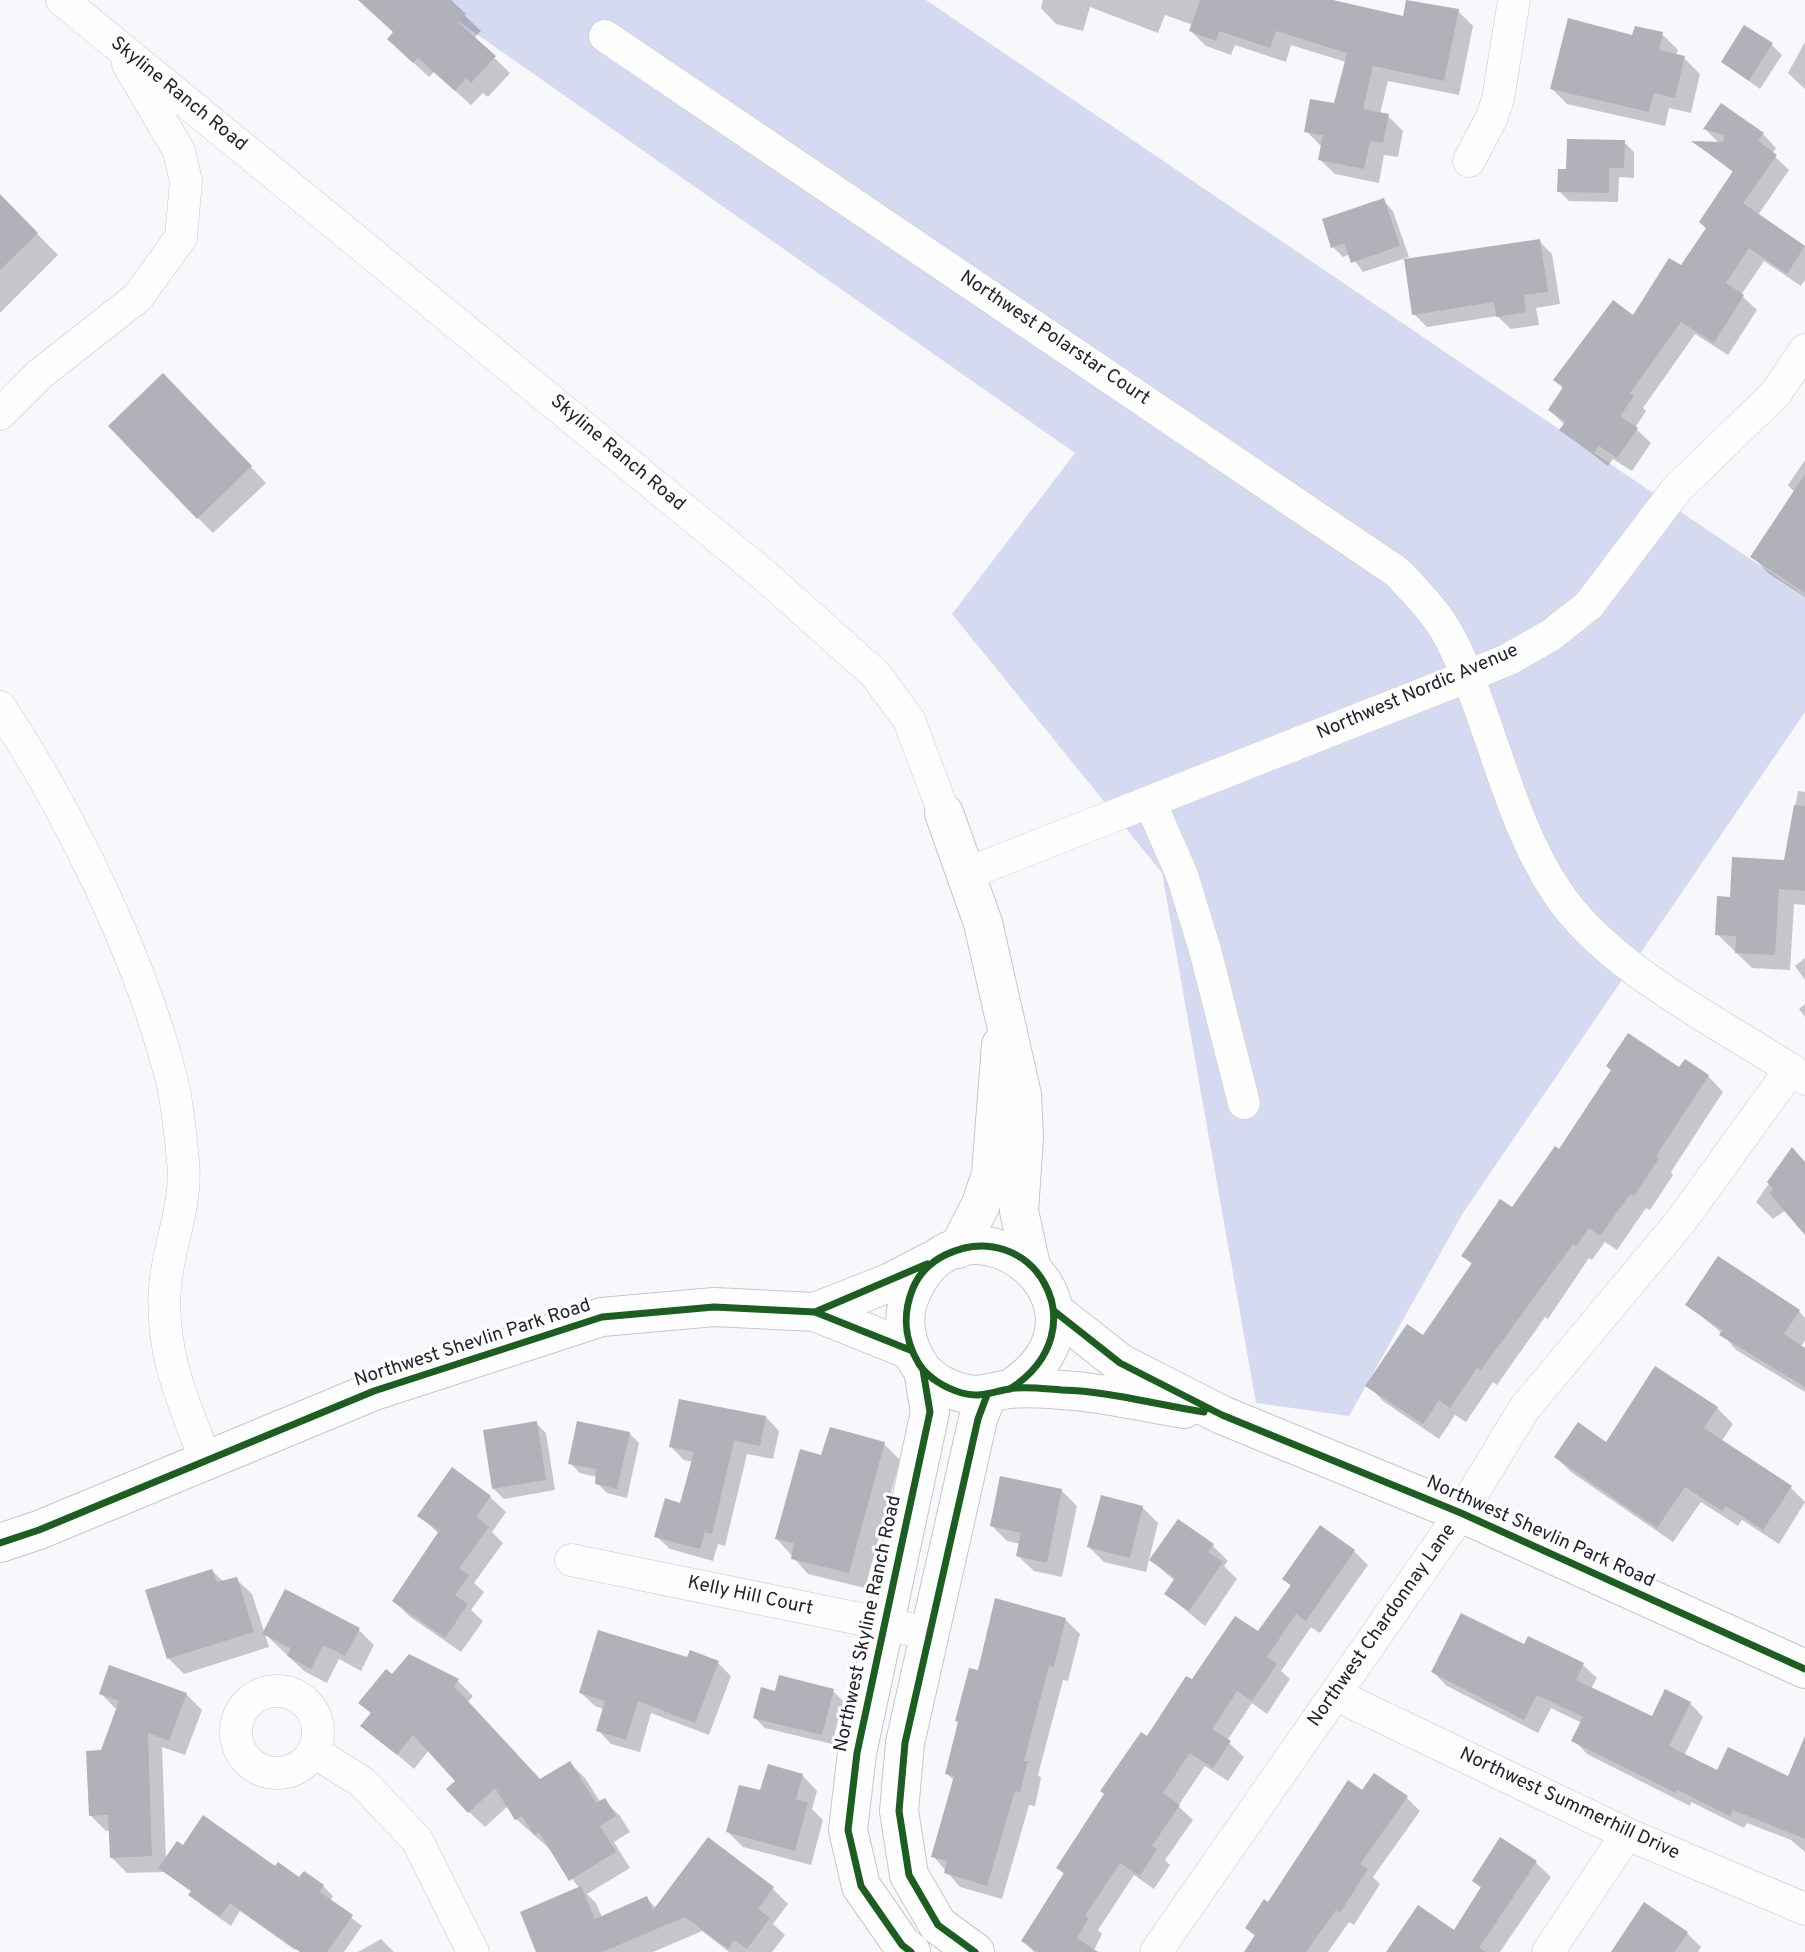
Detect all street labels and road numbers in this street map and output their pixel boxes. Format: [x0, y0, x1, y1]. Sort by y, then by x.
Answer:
street label: Skyline Ranch Road [105, 33, 251, 157]
street label: Northwest Polarstar Court [955, 267, 1153, 411]
street label: Skyline Ranch Road [545, 391, 689, 517]
street label: Northwest Nordic Avenue [1314, 640, 1522, 746]
street label: Northwest Shevlin Park Road [352, 1295, 594, 1393]
street label: Northwest Shevlin Park Road [1422, 1472, 1658, 1594]
street label: Northwest Skyline Ranch Road [831, 1494, 907, 1754]
street label: Northwest Chardonnay Lane [1304, 1520, 1462, 1732]
street label: Kelly Hill Court [685, 1573, 815, 1621]
street label: Northwest Summerhill Drive [1455, 1744, 1683, 1866]

